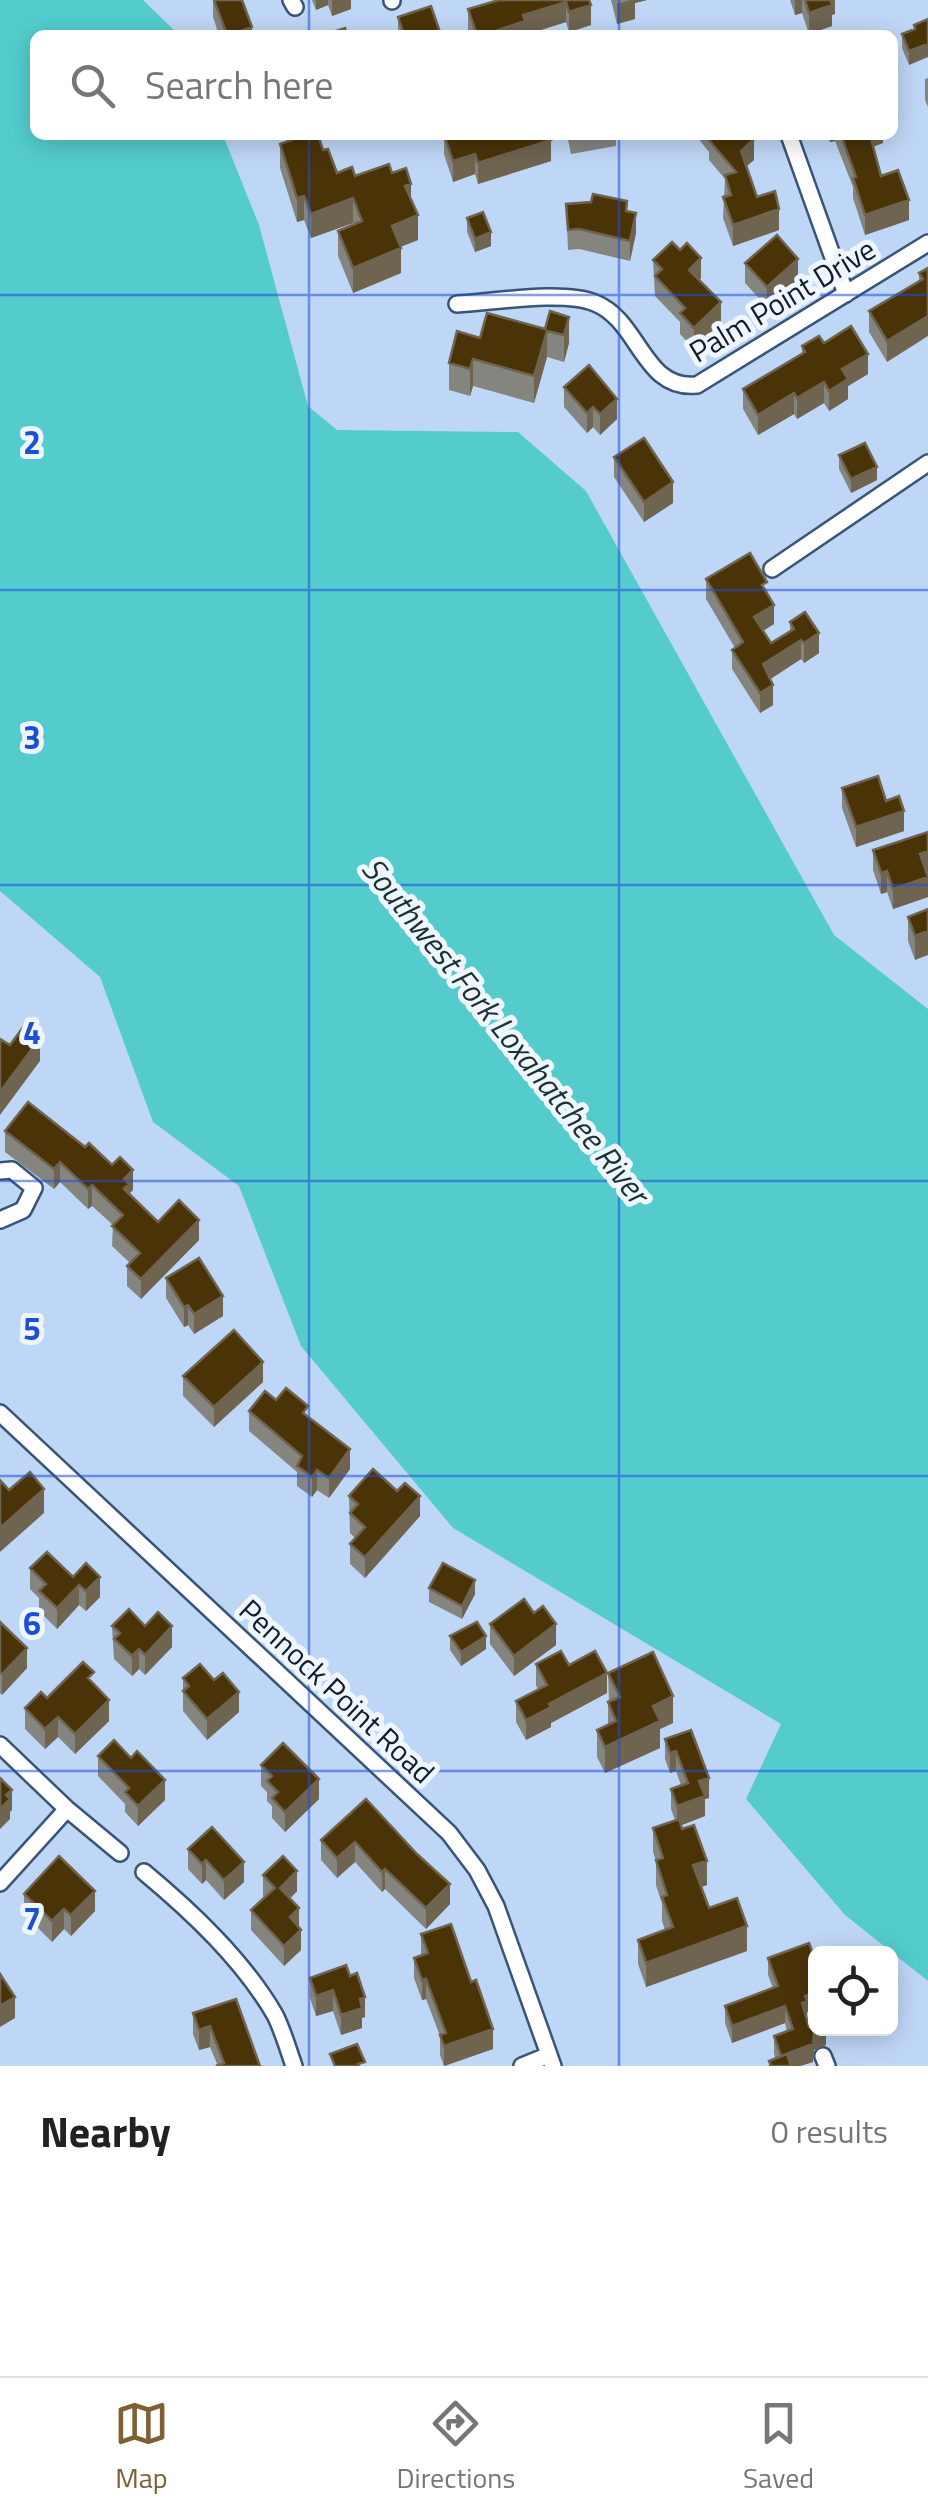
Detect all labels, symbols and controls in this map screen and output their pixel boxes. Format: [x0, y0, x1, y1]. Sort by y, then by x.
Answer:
search box [30, 30, 898, 140]
text: Search here [145, 56, 333, 114]
icon: search [65, 58, 120, 113]
street label: Palm Point Drive [680, 226, 884, 374]
text: 2 [23, 418, 41, 466]
text: 3 [23, 713, 41, 761]
water label: Southwest Fork Loxahatchee River [351, 846, 664, 1217]
text: 4 [23, 1008, 41, 1056]
text: 5 [23, 1304, 41, 1352]
street label: Pennock Point Road [229, 1588, 445, 1794]
text: 6 [23, 1599, 41, 1647]
text: 7 [23, 1894, 41, 1942]
map controls [808, 1946, 898, 2036]
button: locate [808, 1946, 898, 2036]
text: Nearby [40, 2099, 171, 2163]
text: 0 results [771, 2107, 888, 2155]
tab: Map [114, 2396, 169, 2499]
tab: Directions [397, 2396, 515, 2499]
tab: Saved [743, 2396, 814, 2499]

